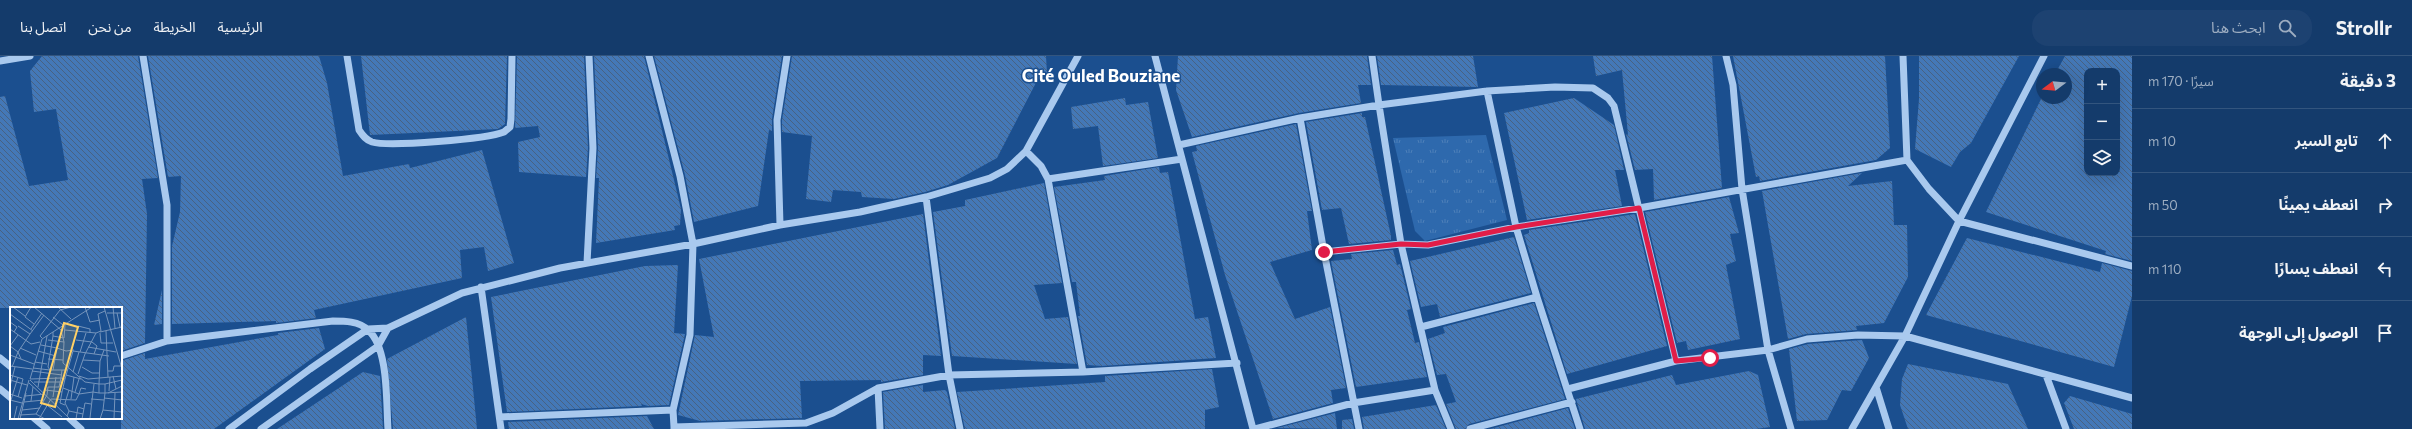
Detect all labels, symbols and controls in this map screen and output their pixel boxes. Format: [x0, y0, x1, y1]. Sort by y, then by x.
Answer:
search box [2032, 10, 2312, 46]
text: Strollr [2336, 16, 2392, 39]
icon: search [2276, 17, 2298, 39]
text: اتصل بنا [20, 18, 66, 35]
text: من نحن [88, 18, 132, 35]
text: الخريطة [154, 18, 195, 35]
text: الرئيسية [217, 18, 262, 35]
text: ابحث هنا [2211, 18, 2266, 36]
district label: Cité Ouled Bouziane [1022, 65, 1180, 86]
north arrow [2036, 68, 2072, 104]
map controls [2084, 68, 2120, 176]
button: + [2084, 68, 2120, 104]
text: 3 دقيقة [2340, 70, 2396, 91]
text: سيرًا · 170 m [2148, 73, 2214, 89]
button: − [2084, 104, 2120, 140]
icon: ahead [2374, 130, 2396, 152]
text: تابع السير [2295, 131, 2358, 149]
text: 10 m [2148, 133, 2176, 149]
button: layers [2084, 140, 2120, 176]
icon: right [2374, 194, 2396, 216]
text: انعطف يمينًا [2278, 195, 2358, 213]
text: 50 m [2148, 197, 2178, 213]
route end [1315, 243, 1333, 261]
icon: left [2374, 258, 2396, 280]
text: انعطف يسارًا [2275, 259, 2358, 277]
text: 110 m [2148, 261, 2181, 277]
inset map [10, 307, 122, 419]
icon: arrive [2374, 322, 2396, 344]
text: الوصول إلى الوجهة [2239, 323, 2358, 341]
route start [1701, 349, 1719, 367]

